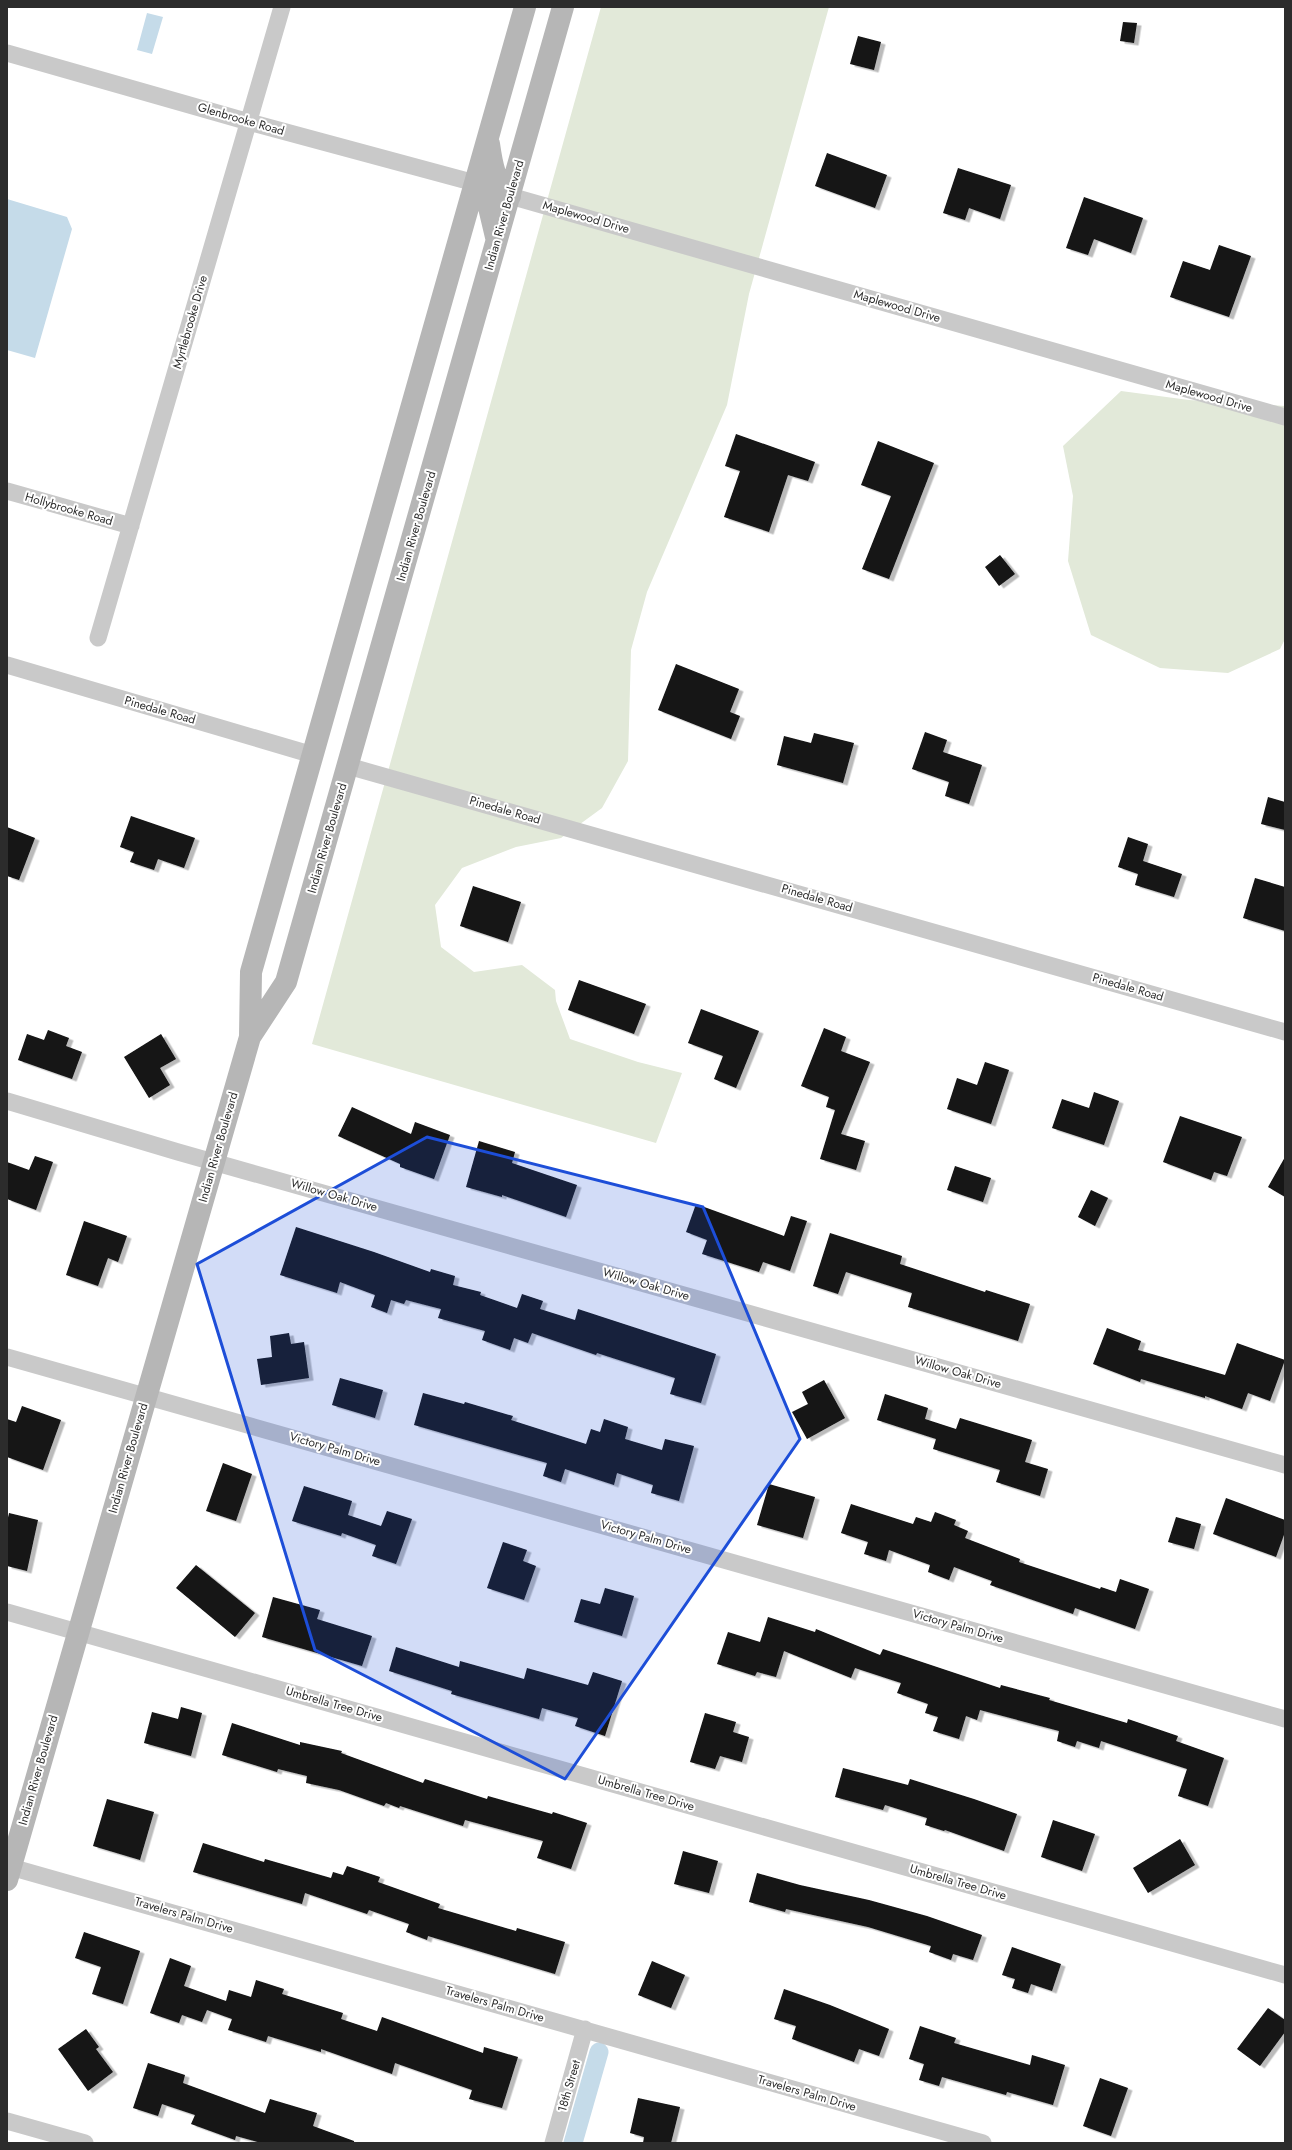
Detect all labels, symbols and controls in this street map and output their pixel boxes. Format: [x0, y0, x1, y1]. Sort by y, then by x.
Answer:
street label: Glenbrooke Road [196, 98, 286, 140]
street label: Indian River Boulevard [480, 158, 528, 272]
street label: Maplewood Drive [541, 196, 631, 238]
street label: Myrtlebrooke Drive [168, 273, 212, 371]
street label: Maplewood Drive [852, 285, 942, 327]
street label: Maplewood Drive [1164, 375, 1254, 417]
street label: Indian River Boulevard [392, 469, 440, 583]
street label: Hollybrooke Road [23, 488, 115, 530]
street label: Pinedale Road [122, 691, 198, 729]
street label: Indian River Boulevard [303, 781, 351, 895]
street label: Pinedale Road [467, 791, 543, 829]
street label: Pinedale Road [779, 879, 855, 917]
street label: Pinedale Road [1090, 968, 1166, 1006]
street label: Indian River Boulevard [194, 1090, 242, 1204]
street label: Willow Oak Drive [289, 1174, 379, 1216]
street label: Willow Oak Drive [601, 1263, 691, 1305]
street label: Willow Oak Drive [913, 1351, 1003, 1393]
street label: Indian River Boulevard [104, 1401, 152, 1515]
street label: Victory Palm Drive [287, 1427, 383, 1471]
street label: Victory Palm Drive [598, 1515, 694, 1559]
street label: Victory Palm Drive [910, 1604, 1006, 1648]
street label: Umbrella Tree Drive [283, 1682, 385, 1726]
street label: Indian River Boulevard [14, 1713, 62, 1827]
street label: Umbrella Tree Drive [595, 1771, 697, 1815]
street label: Umbrella Tree Drive [907, 1860, 1009, 1904]
street label: Travelers Palm Drive [133, 1892, 235, 1938]
street label: Travelers Palm Drive [444, 1981, 546, 2027]
street label: 18th Street [553, 2058, 585, 2114]
street label: Travelers Palm Drive [756, 2070, 858, 2116]

